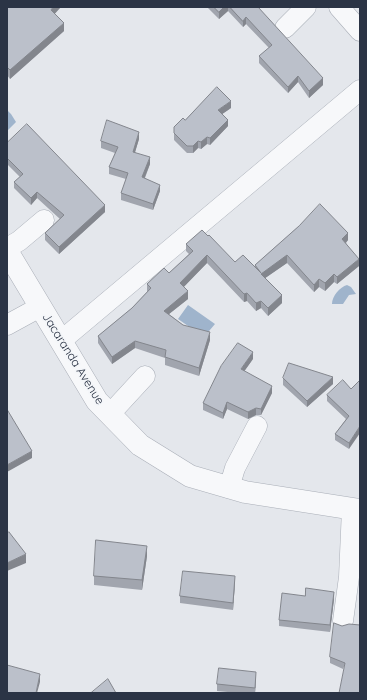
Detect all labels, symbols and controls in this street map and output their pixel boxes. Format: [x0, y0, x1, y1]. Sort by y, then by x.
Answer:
street label: Jacaranda Avenue [39, 311, 107, 407]

